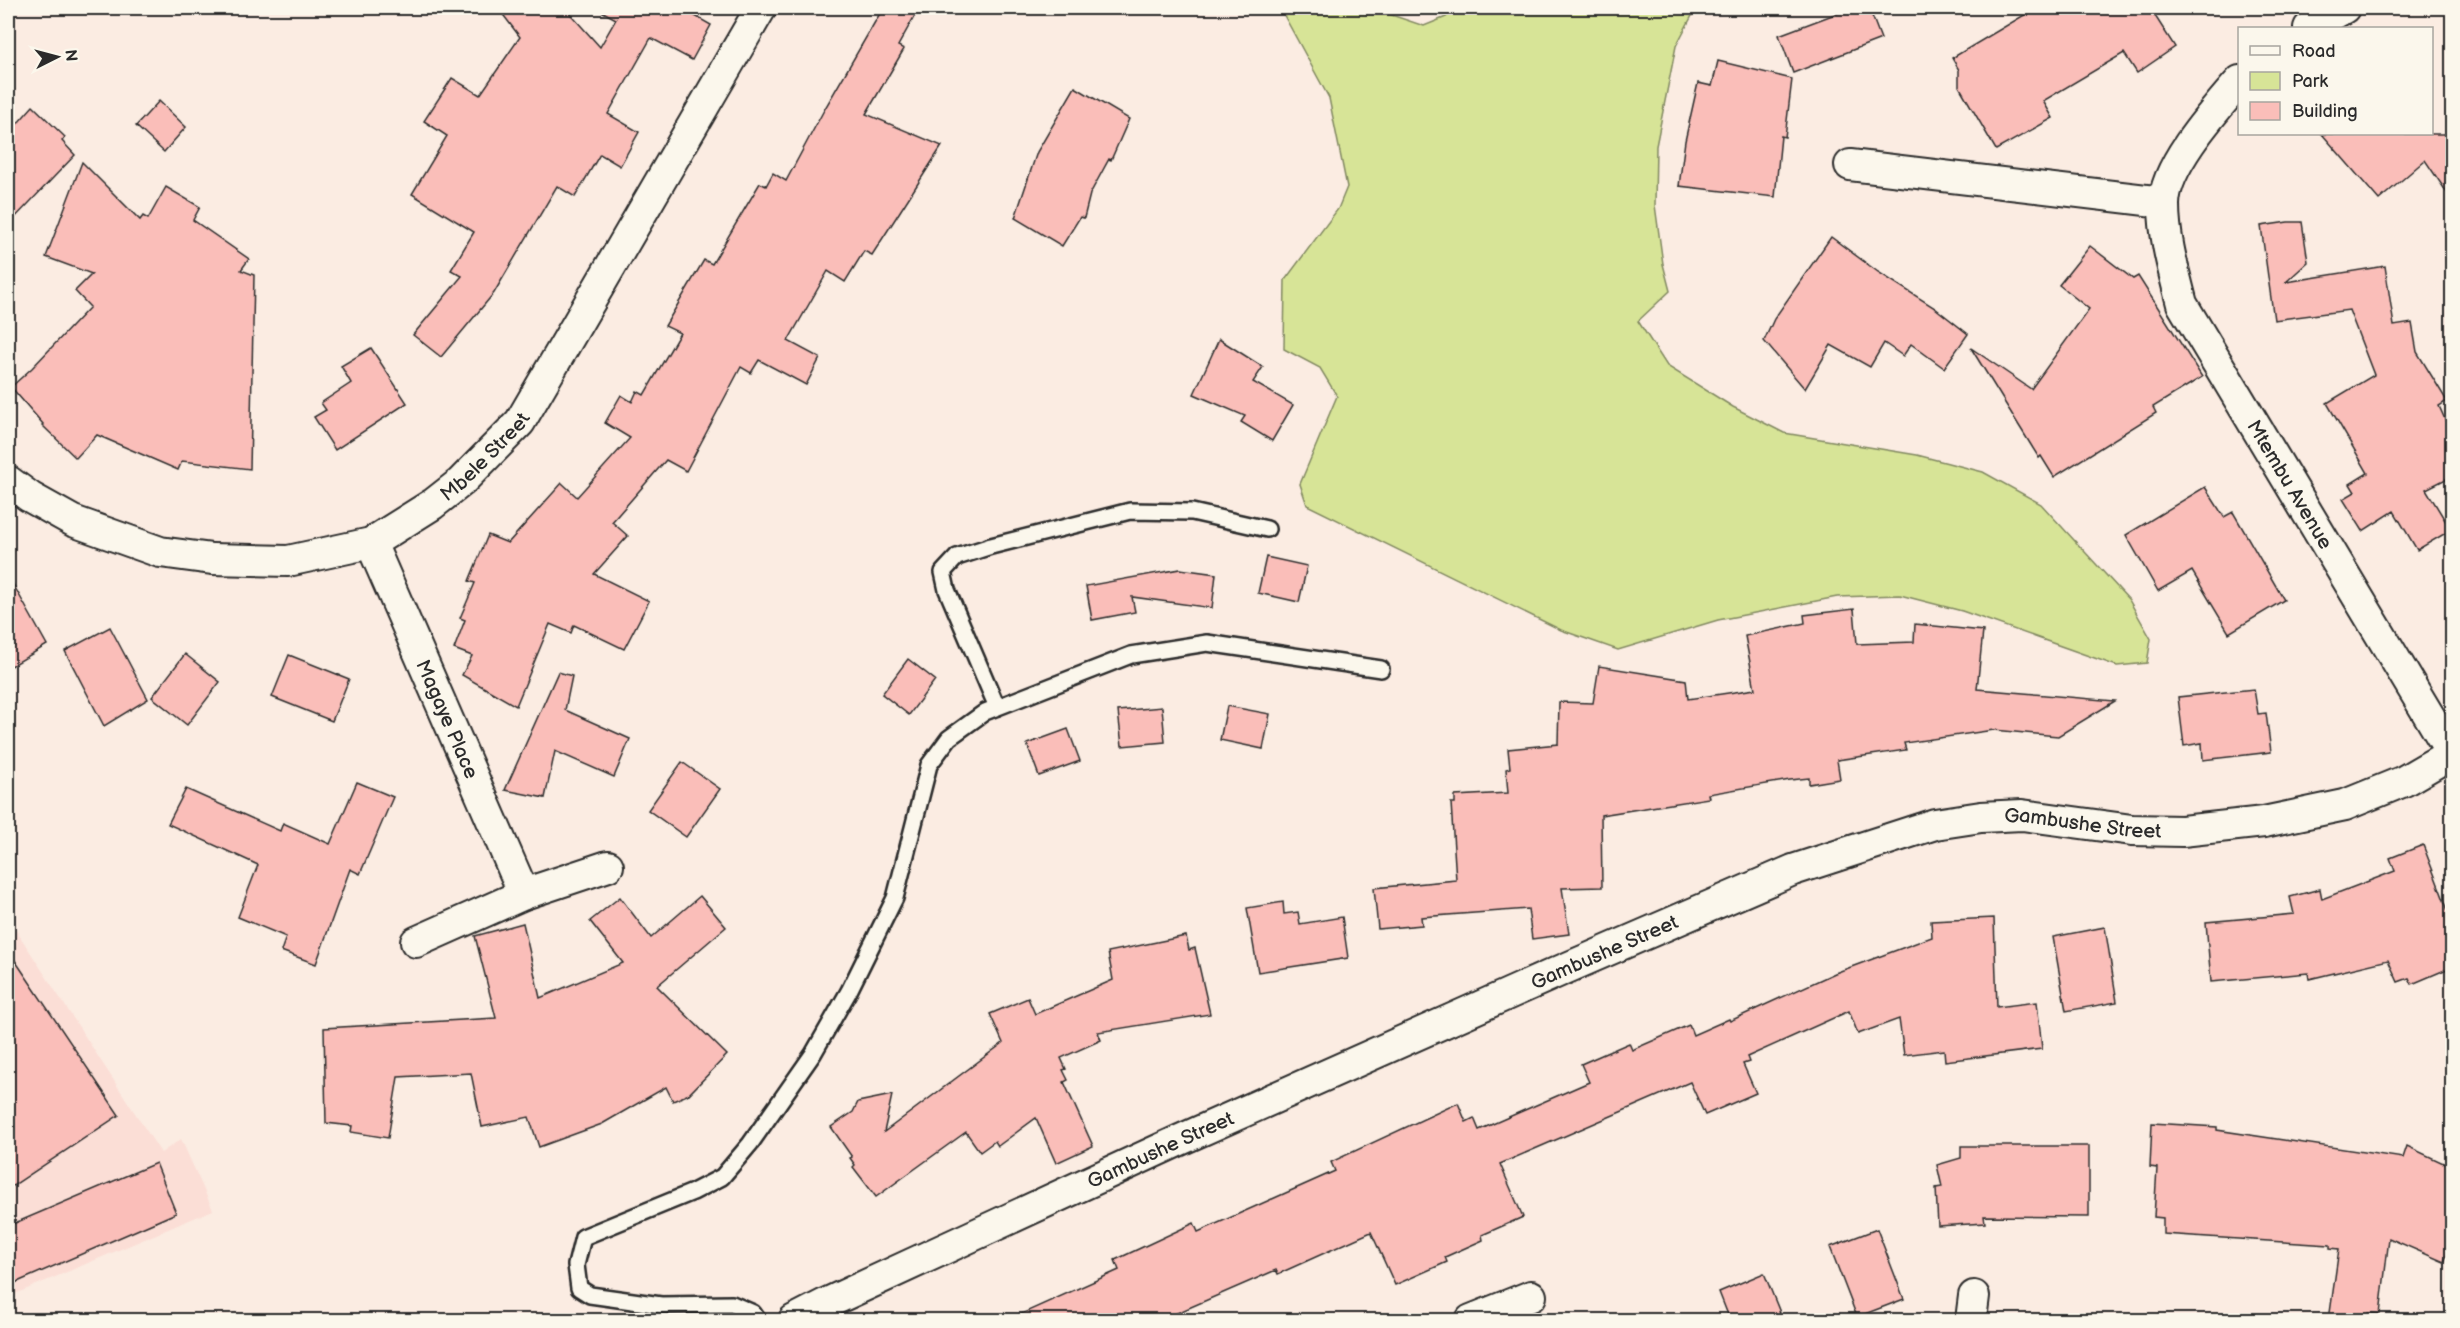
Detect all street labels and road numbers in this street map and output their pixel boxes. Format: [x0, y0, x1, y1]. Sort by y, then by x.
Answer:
street label: Mbele Street [436, 409, 536, 507]
street label: Mtembu Avenue [2241, 416, 2337, 554]
street label: Magaye Place [410, 656, 483, 783]
street label: Gambushe Street [2004, 804, 2162, 844]
street label: Gambushe Street [1527, 910, 1682, 995]
street label: Gambushe Street [1084, 1107, 1237, 1194]

